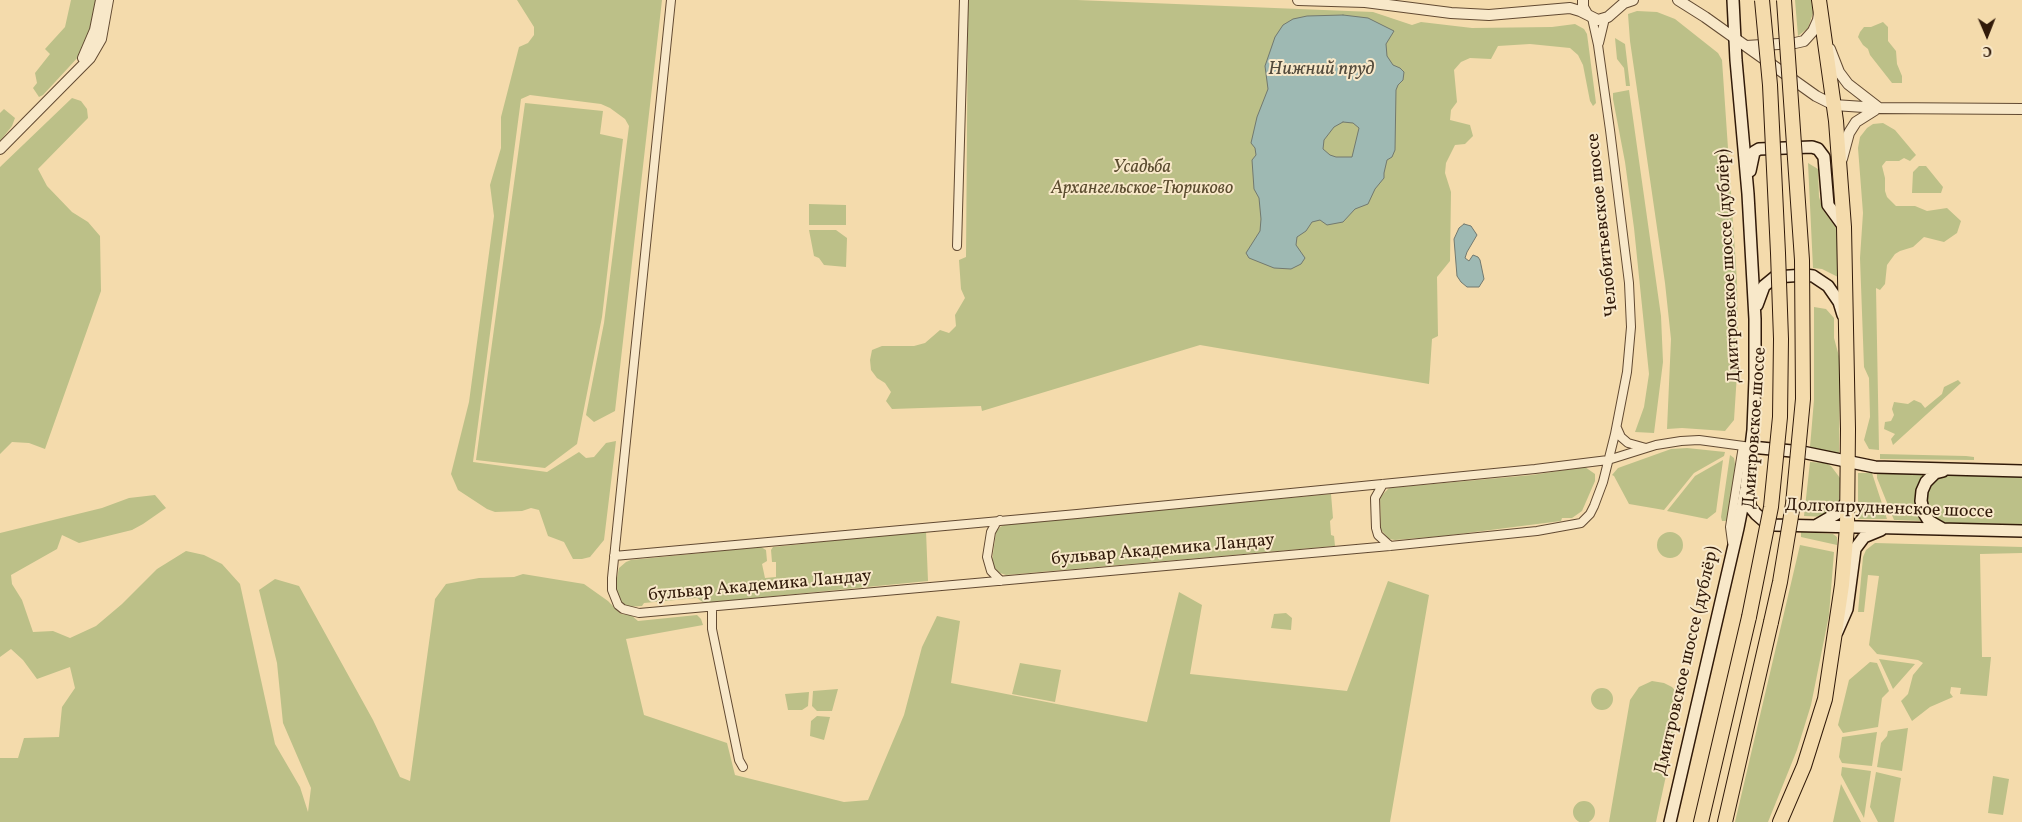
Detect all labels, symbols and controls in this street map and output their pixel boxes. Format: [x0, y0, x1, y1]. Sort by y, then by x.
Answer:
north arrow [1962, 10, 2012, 60]
text: С [1983, 41, 1992, 60]
water label: Нижний пруд [1268, 60, 1374, 82]
street label: Челобитьевское шоссе [1584, 132, 1624, 318]
street label: Дмитровское шоссе (дублёр) [1713, 148, 1747, 384]
park label: Усадьба Архангельское-Тюриково [1051, 158, 1233, 200]
street label: Дмитровское шоссе [1740, 346, 1772, 510]
street label: Долгопрудненское шоссе [1784, 496, 1994, 524]
street label: бульвар Академика Ландау [1050, 530, 1276, 572]
street label: Дмитровское шоссе (дублёр) [1651, 544, 1725, 778]
street label: бульвар Академика Ландау [647, 566, 873, 608]

